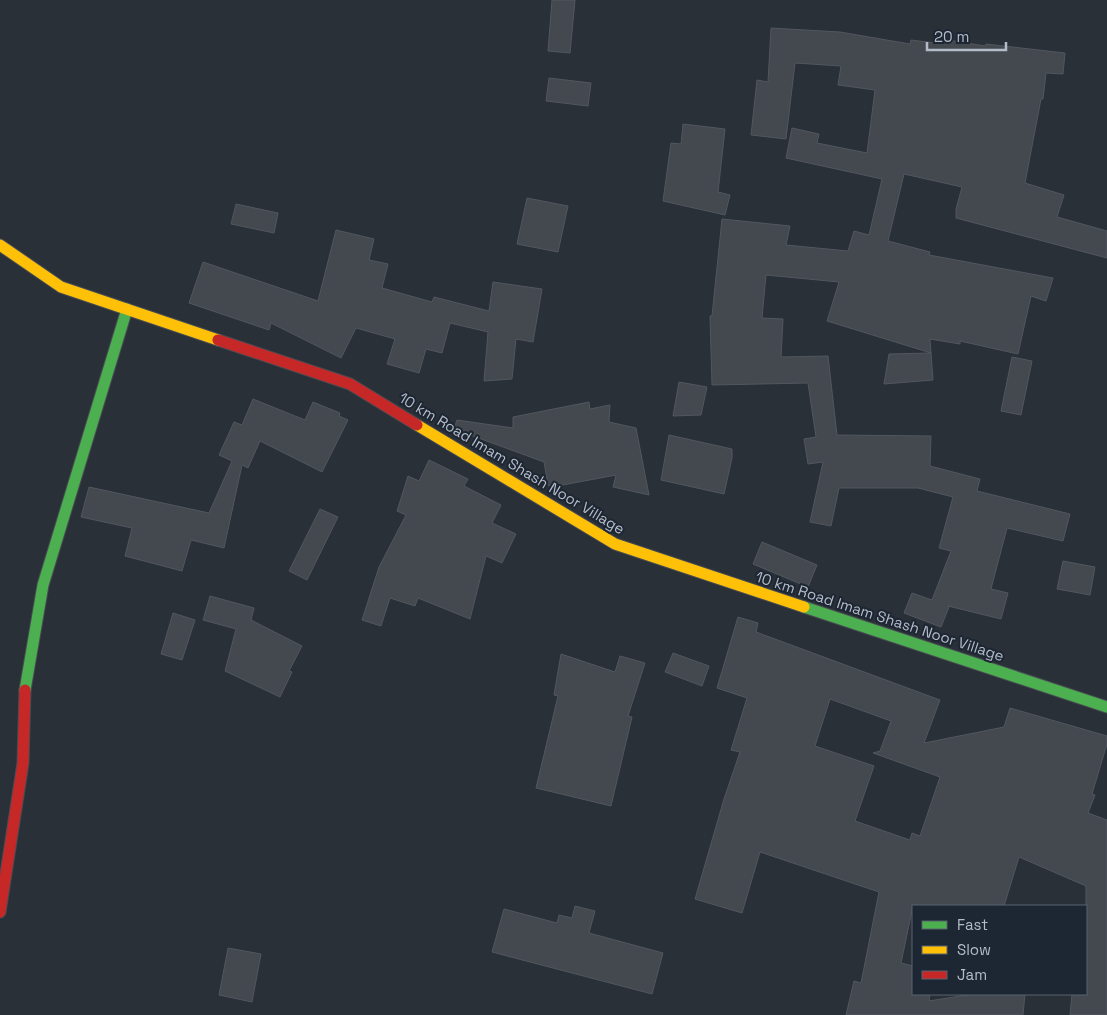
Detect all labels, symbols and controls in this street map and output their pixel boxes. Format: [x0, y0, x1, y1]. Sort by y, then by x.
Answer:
scale bar [927, 20, 1006, 52]
text: 20 m [934, 27, 969, 46]
street label: 10 km Road Imam Shash Noor Village [396, 388, 628, 538]
street label: 10 km Road Imam Shash Noor Village [753, 567, 1007, 665]
legend [912, 905, 1087, 995]
text: Fast [957, 915, 988, 934]
text: Slow [957, 940, 991, 959]
text: Jam [957, 965, 987, 984]

